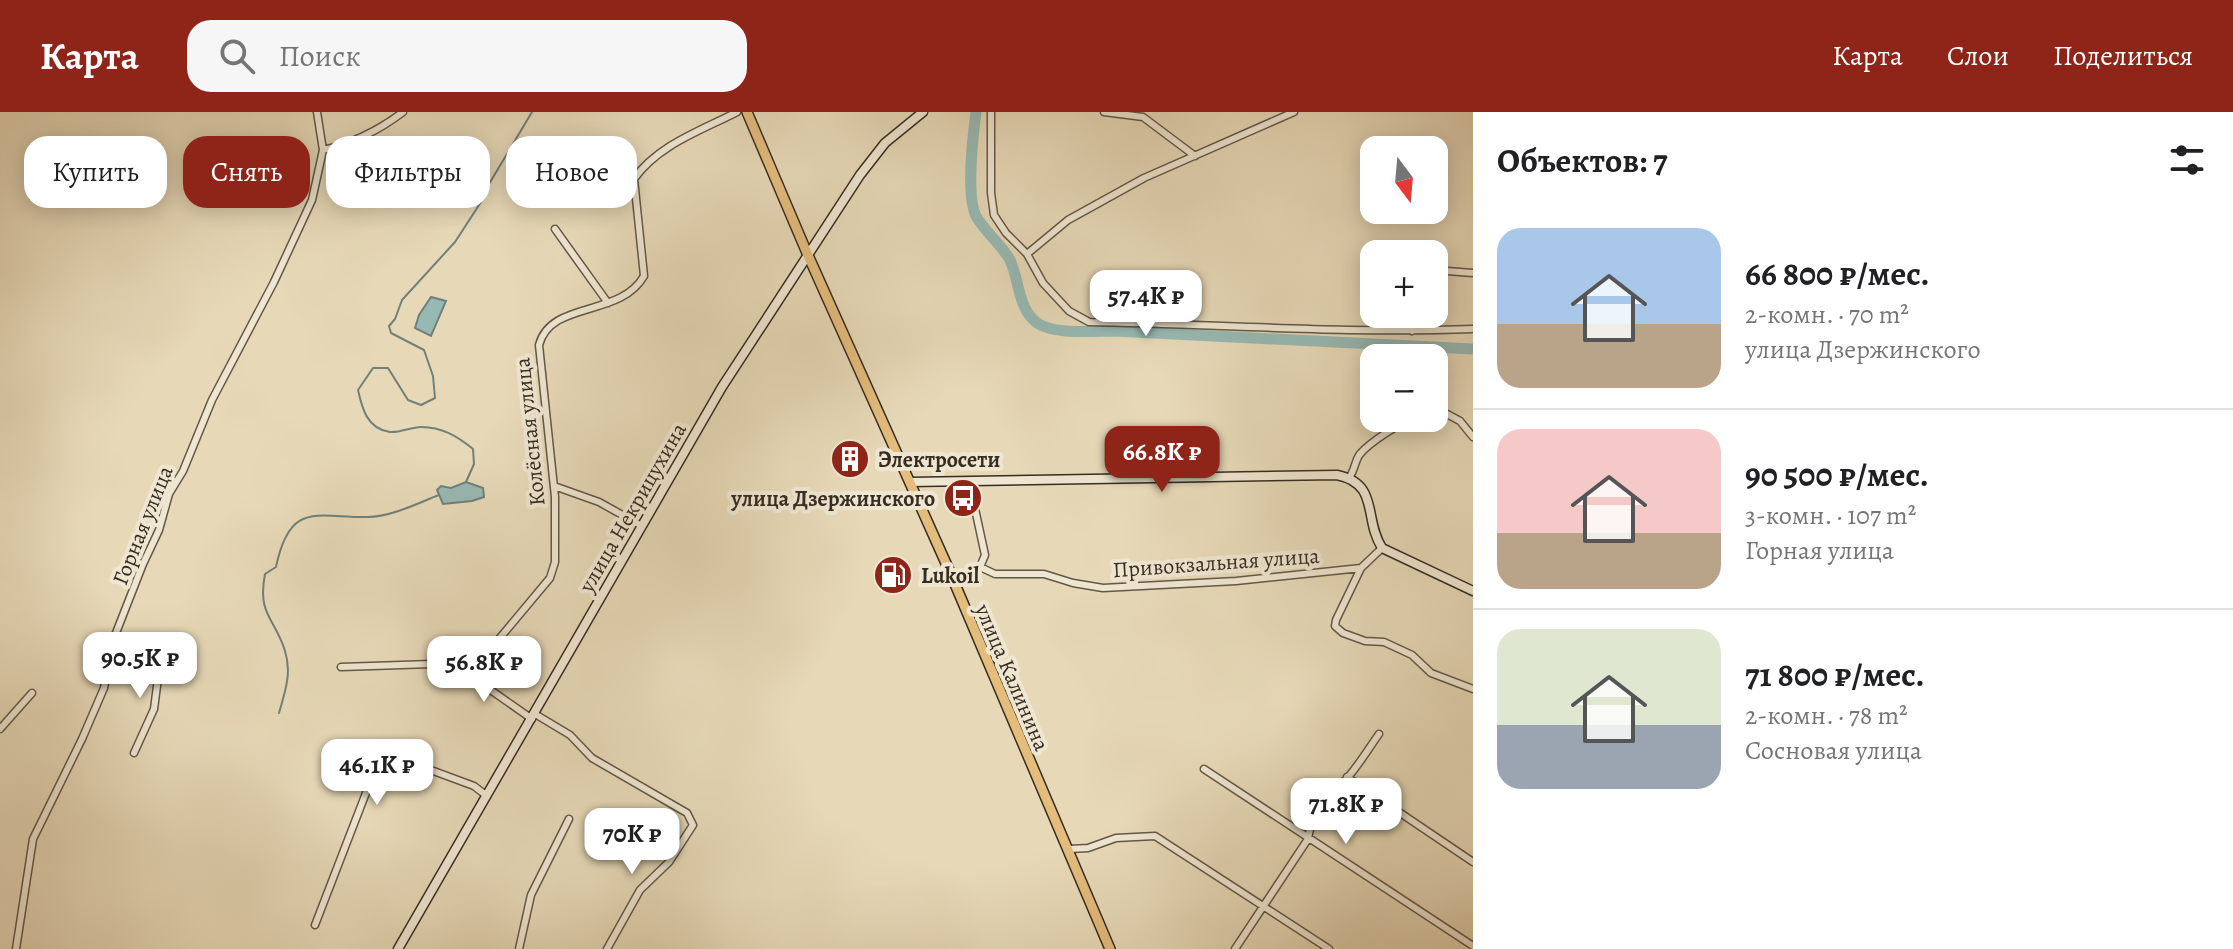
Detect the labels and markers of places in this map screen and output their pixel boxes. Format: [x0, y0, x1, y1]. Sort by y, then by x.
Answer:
pin: 57.4K ₽ [1072, 270, 1220, 338]
pin: 66.8K ₽ [1088, 426, 1236, 494]
building icon: Электросети [829, 438, 871, 480]
place label: Электросети [878, 445, 1000, 475]
bus stop icon: улица Дзержинского [942, 477, 984, 519]
place label: улица Дзержинского [730, 484, 935, 514]
fuel station icon: Lukoil [872, 554, 914, 596]
place label: Lukoil [921, 561, 979, 591]
pin: 90.5K ₽ [66, 632, 214, 700]
pin: 56.8K ₽ [410, 636, 558, 704]
pin: 46.1K ₽ [303, 739, 451, 807]
pin: 71.8K ₽ [1272, 778, 1420, 846]
pin: 70K ₽ [576, 808, 688, 876]

